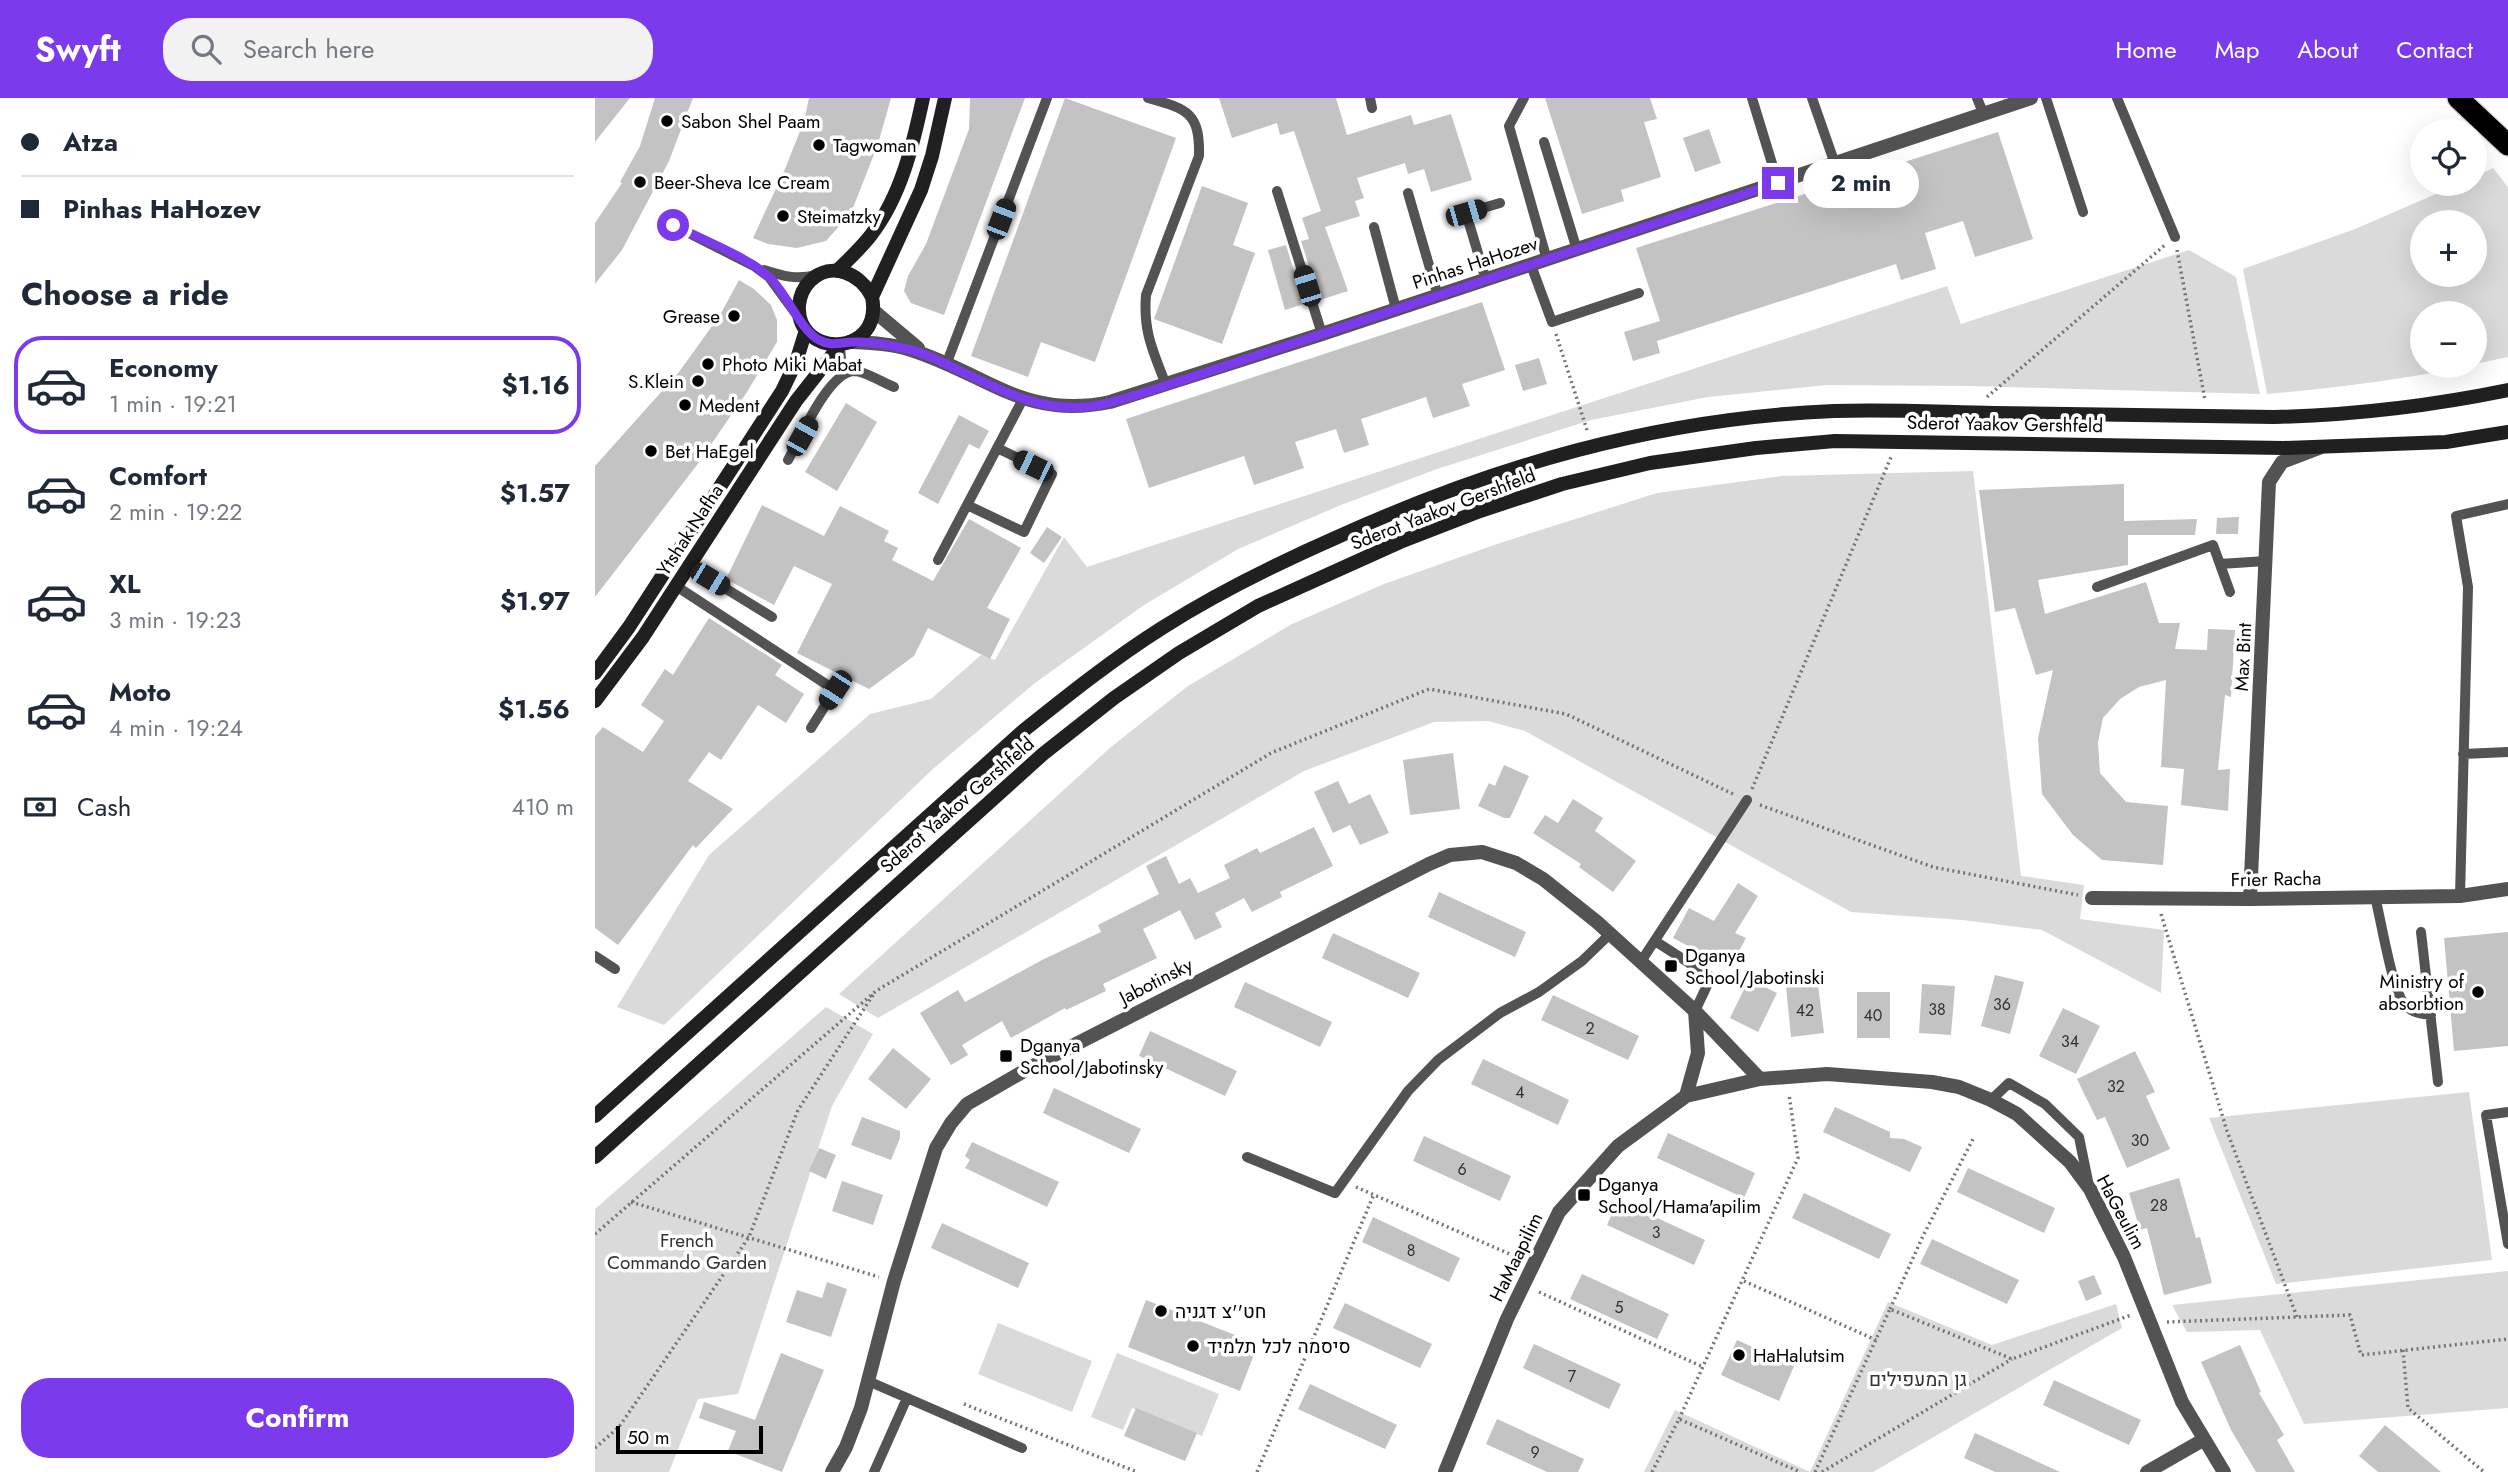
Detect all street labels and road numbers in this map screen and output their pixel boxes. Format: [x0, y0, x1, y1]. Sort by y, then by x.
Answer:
street label: Pinhas HaHozev [1409, 230, 1542, 296]
street label: Sderot Yaakov Gershfeld [1907, 409, 2103, 439]
street label: Sderot Yaakov Gershfeld [1347, 461, 1539, 557]
street label: Ytshak Nafha [650, 479, 730, 581]
street label: Max Bint [2228, 622, 2258, 692]
street label: Sderot Yaakov Gershfeld [874, 730, 1040, 880]
street label: Frier Racha [2230, 865, 2322, 893]
street label: Jabotinsky [1112, 951, 1198, 1012]
street label: HaGeulim [2090, 1170, 2152, 1254]
street label: HaMaapilim [1483, 1208, 1549, 1306]

